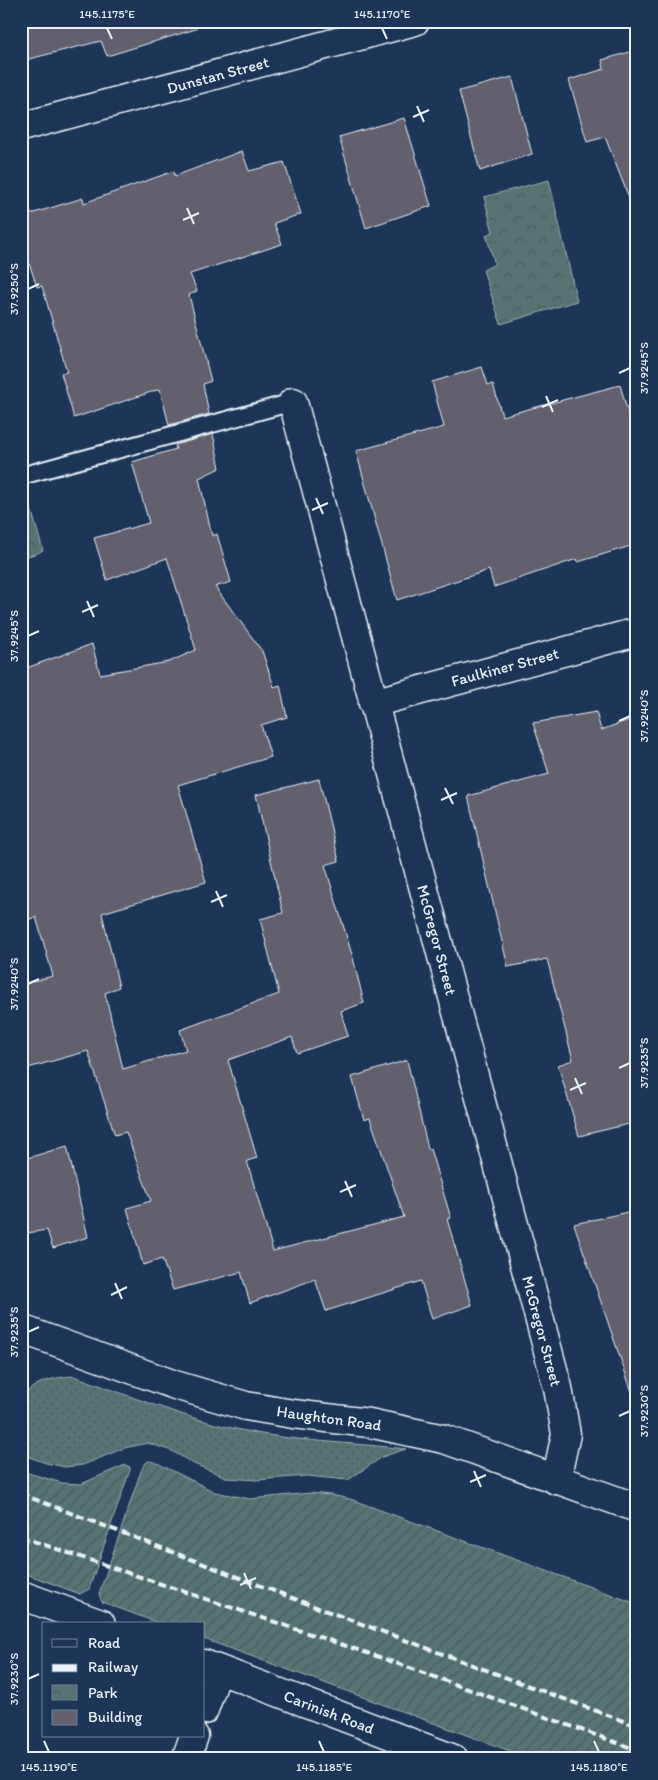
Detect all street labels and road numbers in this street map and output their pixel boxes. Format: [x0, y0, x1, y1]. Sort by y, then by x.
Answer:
street label: Dunstan Street [165, 52, 271, 98]
street label: Faulkiner Street [449, 643, 561, 691]
street label: McGregor Street [413, 883, 461, 997]
street label: McGregor Street [518, 1274, 566, 1388]
street label: Haughton Road [275, 1401, 383, 1435]
street label: Carinish Road [281, 1686, 377, 1738]

